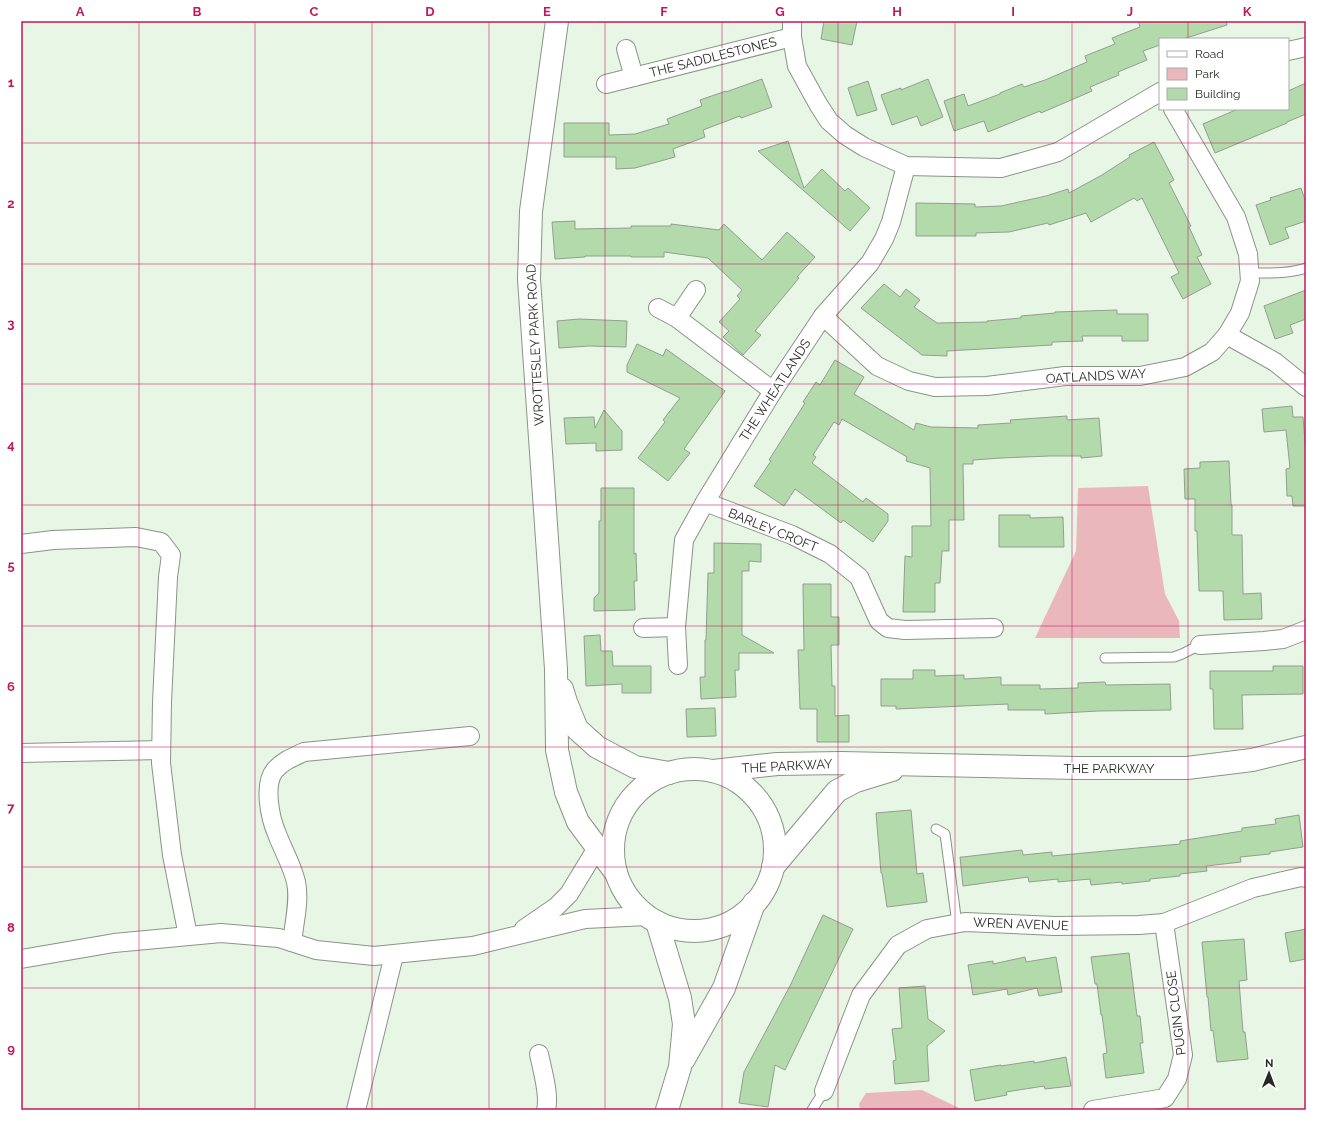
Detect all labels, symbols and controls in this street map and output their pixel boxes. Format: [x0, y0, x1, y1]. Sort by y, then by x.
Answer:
text: A [76, 4, 85, 19]
text: B [193, 4, 202, 19]
text: C [310, 4, 319, 19]
text: D [425, 4, 435, 19]
text: E [543, 4, 551, 19]
text: F [660, 4, 668, 19]
text: G [775, 4, 785, 19]
text: H [892, 4, 902, 19]
text: I [1011, 4, 1015, 19]
text: J [1127, 4, 1133, 19]
text: K [1243, 4, 1252, 19]
street label: THE SADDLESTONES [648, 34, 778, 80]
legend [1159, 38, 1289, 110]
text: Road [1195, 47, 1224, 61]
text: Park [1195, 67, 1220, 81]
text: 1 [8, 75, 15, 90]
text: Building [1195, 87, 1241, 101]
text: 2 [7, 196, 15, 211]
street label: WROTTESLEY PARK ROAD [523, 264, 547, 426]
text: 3 [7, 316, 15, 331]
street label: THE WHEATLANDS [736, 336, 814, 444]
street label: OATLANDS WAY [1045, 366, 1147, 386]
text: 4 [7, 437, 15, 452]
street label: BARLEY CROFT [726, 505, 820, 555]
text: 5 [7, 558, 15, 573]
text: 6 [7, 679, 15, 694]
street label: THE PARKWAY [741, 756, 833, 776]
street label: THE PARKWAY [1064, 761, 1155, 776]
text: 7 [7, 800, 15, 815]
street label: WREN AVENUE [973, 915, 1069, 933]
text: 8 [7, 920, 15, 935]
street label: PUGIN CLOSE [1163, 970, 1189, 1056]
text: 9 [7, 1041, 15, 1056]
north arrow [1249, 1053, 1289, 1093]
text: N [1265, 1057, 1273, 1070]

